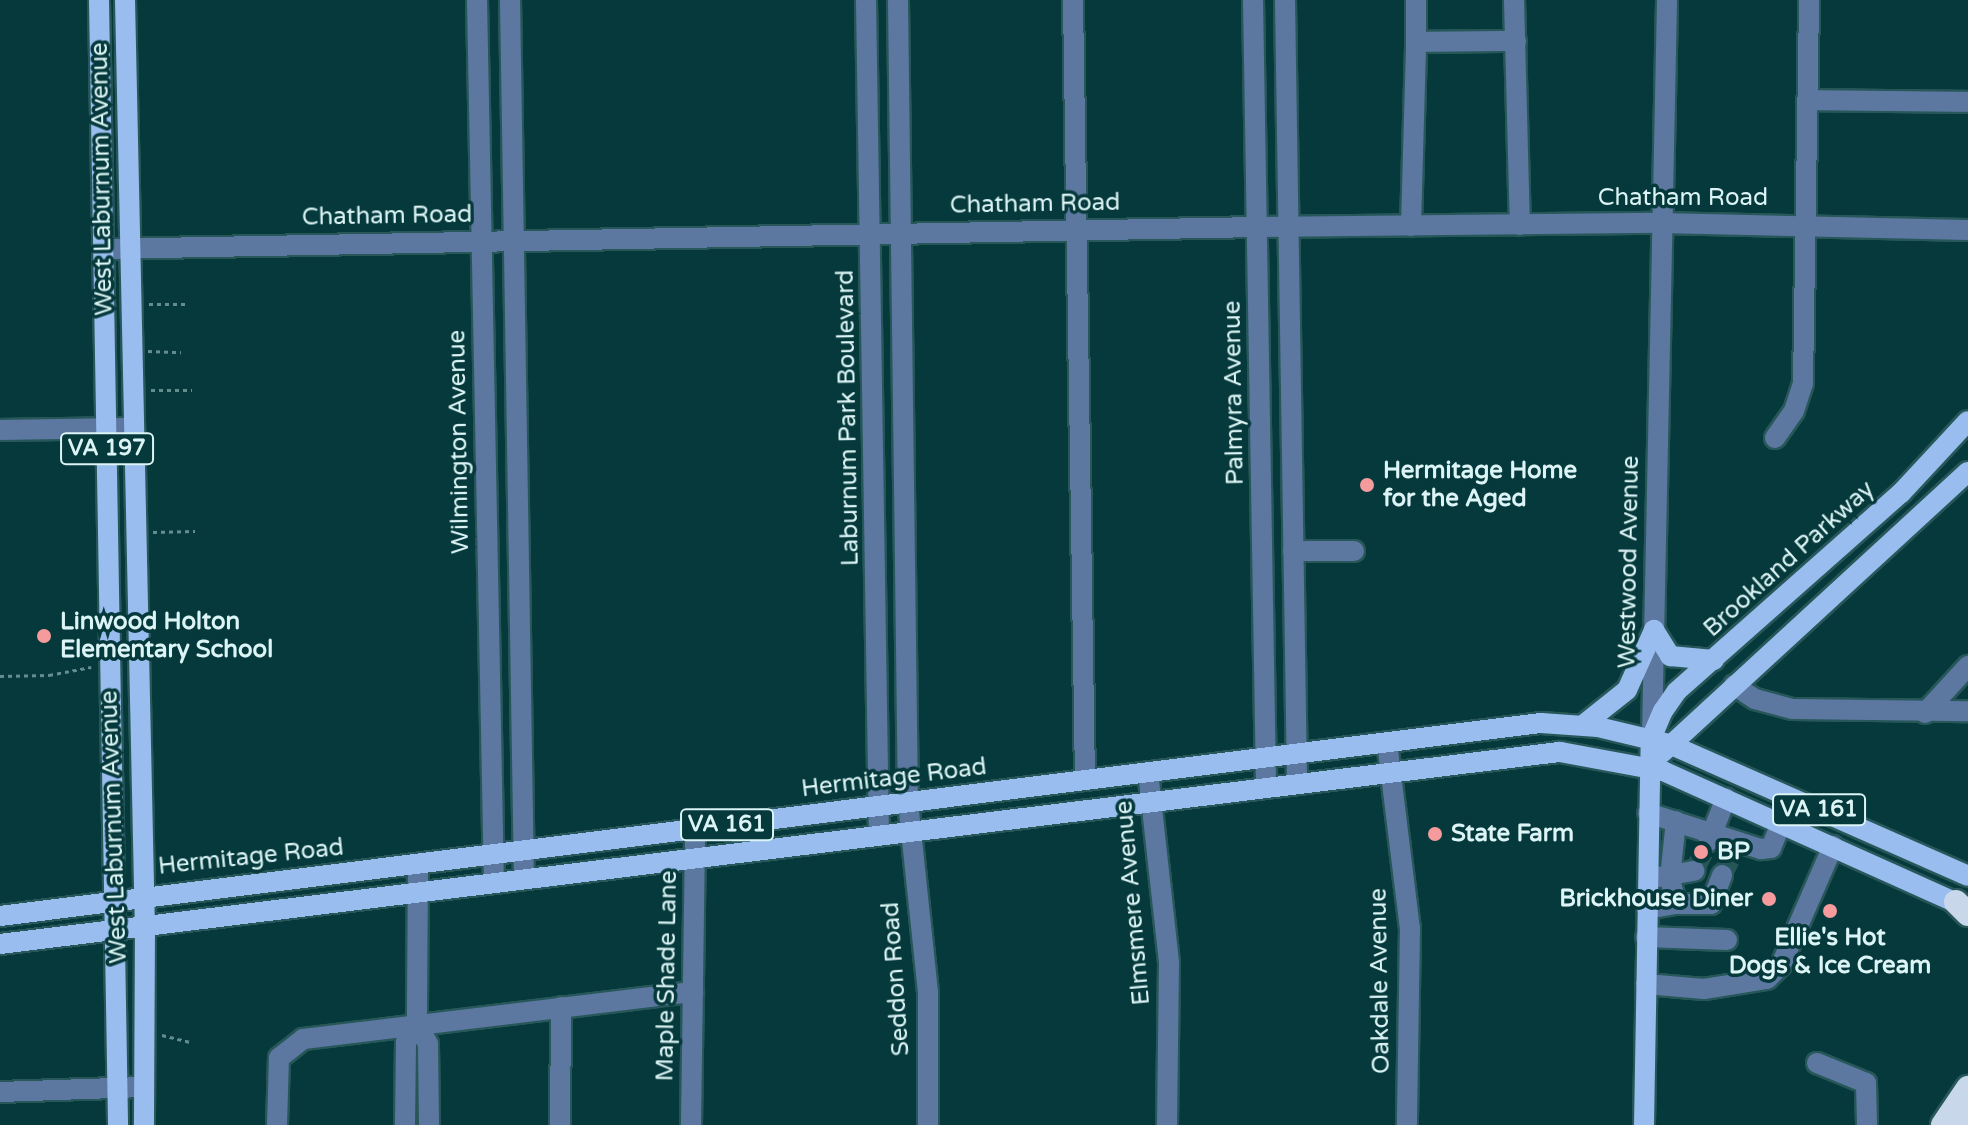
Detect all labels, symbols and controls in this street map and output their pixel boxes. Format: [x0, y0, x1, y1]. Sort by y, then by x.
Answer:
street label: West Laburnum Avenue [85, 42, 119, 316]
street label: Chatham Road [1598, 184, 1768, 212]
street label: Chatham Road [950, 188, 1120, 220]
street label: Chatham Road [302, 200, 472, 232]
street label: Laburnum Park Boulevard [831, 270, 865, 566]
street label: Palmyra Avenue [1218, 301, 1250, 485]
street label: Wilmington Avenue [443, 330, 475, 554]
road number: VA 197 [59, 431, 155, 467]
street label: Westwood Avenue [1613, 455, 1645, 669]
place label: Hermitage Home for the Aged [1383, 457, 1577, 513]
street label: Brookland Parkway [1698, 475, 1880, 643]
marker: Hermitage Home for the Aged [1358, 476, 1376, 494]
place label: Linwood Holton Elementary School [60, 608, 273, 664]
marker: Linwood Holton Elementary School [35, 627, 53, 645]
street label: West Laburnum Avenue [95, 690, 133, 964]
street label: Hermitage Road [800, 752, 988, 804]
road number: VA 161 [1771, 792, 1867, 828]
street label: Elmsmere Avenue [1110, 800, 1156, 1006]
road number: VA 161 [679, 807, 775, 843]
place label: State Farm [1451, 820, 1574, 848]
marker: State Farm [1426, 825, 1444, 843]
street label: Hermitage Road [157, 833, 345, 881]
place label: BP [1717, 838, 1750, 866]
marker: BP [1692, 843, 1710, 861]
street label: Maple Shade Lane [651, 870, 683, 1082]
place label: Brickhouse Diner [1559, 885, 1753, 913]
street label: Oakdale Avenue [1364, 888, 1396, 1074]
marker: Brickhouse Diner [1760, 890, 1778, 908]
street label: Seddon Road [876, 901, 916, 1057]
marker: Ellie's Hot Dogs & Ice Cream [1821, 902, 1839, 920]
place label: Ellie's Hot Dogs & Ice Cream [1729, 924, 1931, 980]

